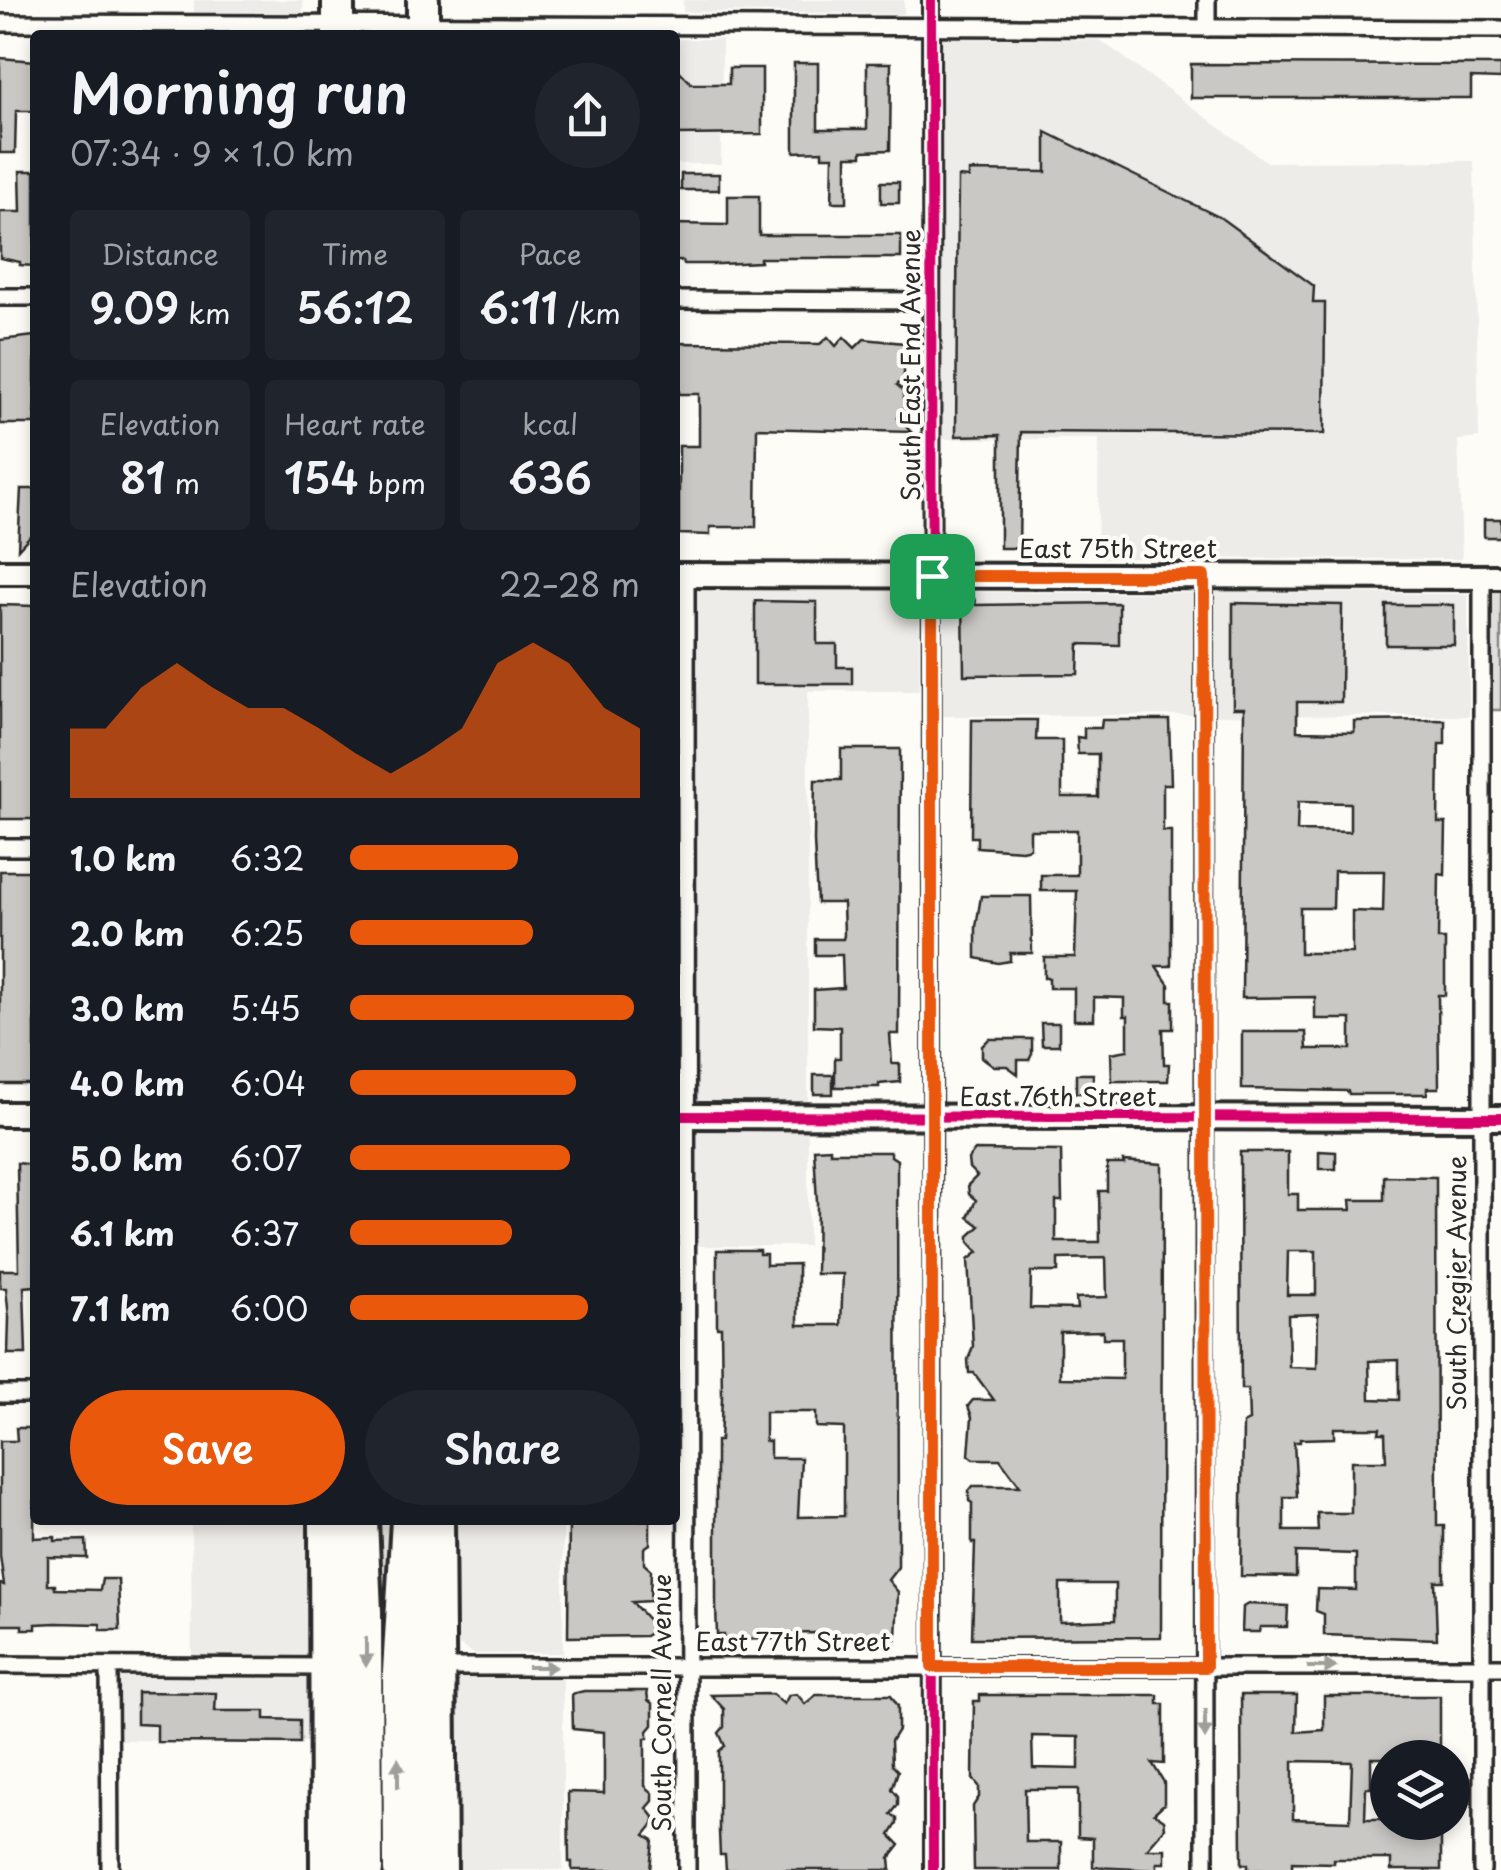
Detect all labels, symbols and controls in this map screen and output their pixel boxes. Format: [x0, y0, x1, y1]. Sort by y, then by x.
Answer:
text: Morning run [70, 50, 408, 133]
button: share [535, 63, 640, 168]
text: 07:34 · 9 × 1.0 km [70, 129, 354, 177]
street label: South East End Avenue [891, 229, 929, 501]
text: Distance [101, 232, 219, 275]
text: Time [322, 232, 388, 275]
text: Pace [518, 232, 582, 275]
text: 9.09 [90, 275, 179, 338]
text: 56:12 [296, 275, 414, 338]
text: 6:11 [479, 275, 558, 338]
text: km [179, 291, 230, 334]
text: /km [558, 291, 621, 334]
text: Elevation [100, 402, 220, 445]
text: Heart rate [284, 402, 426, 445]
text: kcal [522, 402, 578, 445]
text: 81 [120, 445, 165, 508]
text: 154 [284, 445, 359, 508]
text: 636 [508, 445, 592, 508]
text: m [165, 461, 200, 504]
text: bpm [359, 461, 426, 504]
street label: East 75th Street [1019, 529, 1217, 567]
pin [890, 534, 975, 619]
icon: arrive [905, 549, 960, 604]
text: Elevation [70, 560, 208, 608]
text: 22–28 m [499, 560, 640, 608]
text: 1.0 km [70, 834, 176, 882]
text: 6:32 [230, 834, 305, 882]
text: 2.0 km [70, 909, 185, 957]
text: 6:25 [230, 909, 304, 957]
text: 3.0 km [70, 984, 185, 1032]
text: 5:45 [230, 984, 301, 1032]
text: 4.0 km [70, 1059, 185, 1107]
text: 6:04 [230, 1059, 306, 1107]
street label: East 76th Street [960, 1077, 1156, 1115]
text: 5.0 km [70, 1134, 183, 1182]
text: 6:07 [230, 1134, 302, 1182]
street label: South Cregier Avenue [1437, 1155, 1475, 1411]
text: 6.1 km [70, 1209, 175, 1257]
text: 6:37 [230, 1209, 299, 1257]
text: 7.1 km [70, 1284, 170, 1332]
text: 6:00 [230, 1284, 308, 1332]
button: Save [70, 1390, 345, 1505]
button: Share [365, 1390, 640, 1505]
street label: South Cornell Avenue [642, 1574, 680, 1832]
street label: East 77th Street [696, 1622, 890, 1660]
one-way arrow [358, 1637, 374, 1669]
one-way arrow [526, 1659, 558, 1675]
one-way arrow [1306, 1659, 1338, 1675]
one-way arrow [1197, 1708, 1213, 1740]
map controls [1370, 1740, 1470, 1840]
button: layers [1370, 1740, 1470, 1840]
one-way arrow [390, 1756, 406, 1788]

